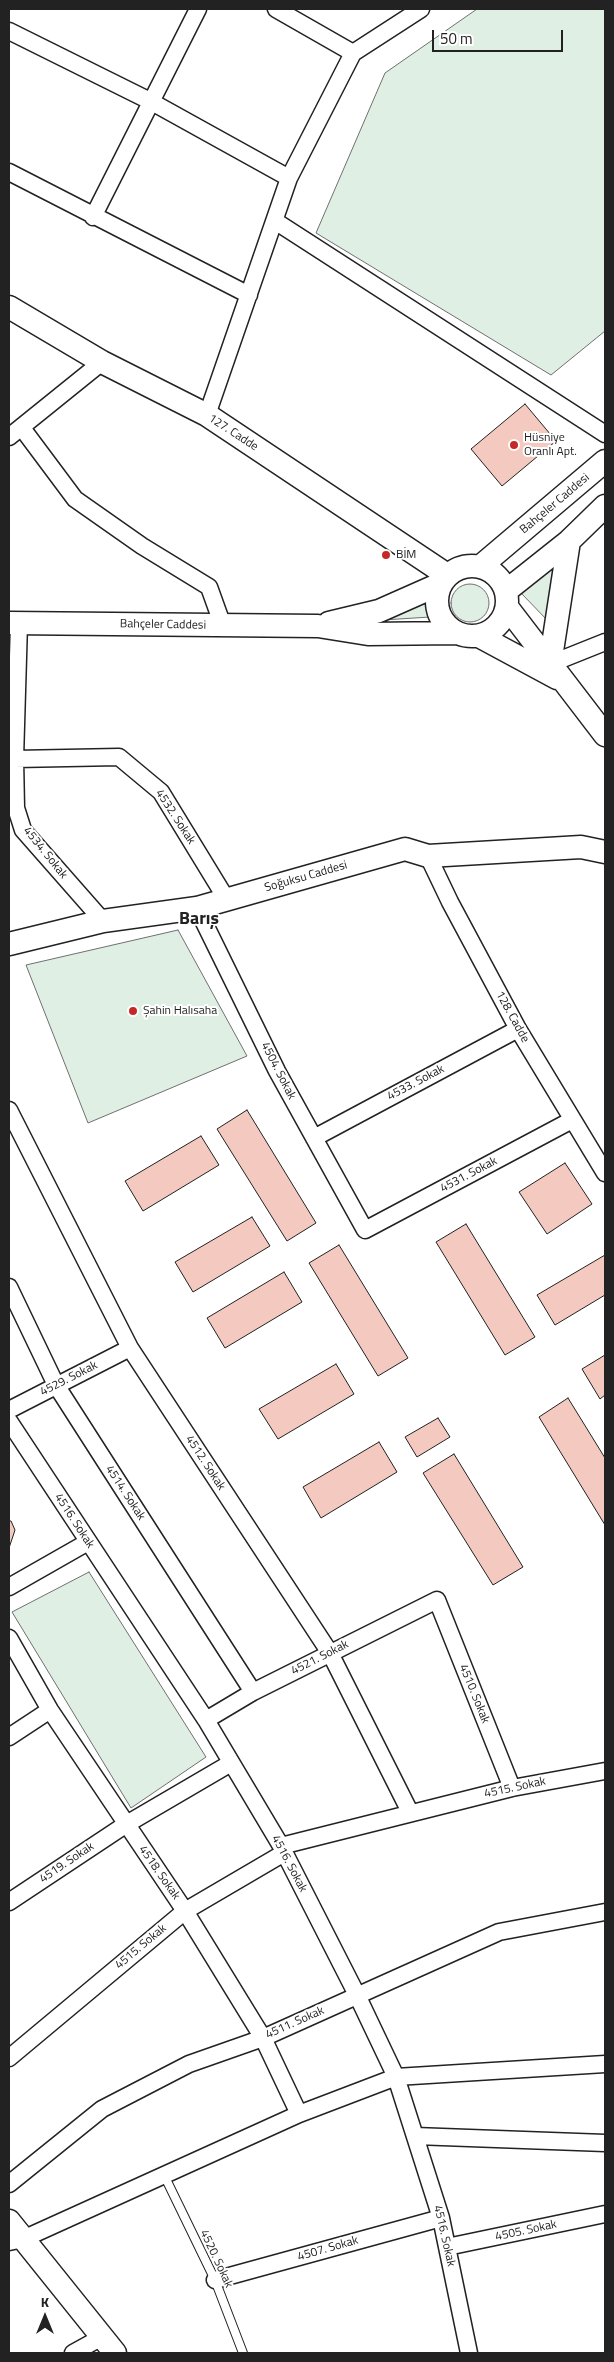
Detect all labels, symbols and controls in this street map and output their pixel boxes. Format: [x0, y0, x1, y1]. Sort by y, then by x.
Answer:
scale bar [434, 20, 565, 52]
text: 50 m [440, 27, 473, 50]
street label: 127. Cadde [205, 412, 261, 454]
place label: Hüsniye Oranlı Apt. [524, 431, 577, 459]
marker: Hüsniye Oranlı Apt. [508, 439, 520, 451]
street label: Bahçeler Caddesi [517, 471, 593, 537]
place label: BİM [396, 548, 416, 562]
marker: BİM [380, 549, 392, 561]
street label: Bahçeler Caddesi [120, 617, 206, 633]
street label: 4532. Sokak [152, 787, 198, 847]
street label: 4534. Sokak [20, 824, 70, 882]
street label: Soğuksu Caddesi [263, 858, 349, 896]
district label: Barış [179, 909, 219, 931]
street label: 128. Cadde [492, 989, 532, 1045]
place label: Şahin Halısaha [143, 1004, 217, 1018]
marker: Şahin Halısaha [127, 1005, 139, 1017]
street label: 4504. Sokak [257, 1040, 299, 1102]
street label: 4533. Sokak [385, 1062, 447, 1104]
street label: 4531. Sokak [438, 1154, 500, 1196]
street label: 4529. Sokak [38, 1358, 100, 1400]
street label: 4512. Sokak [182, 1433, 228, 1493]
street label: 4514. Sokak [102, 1463, 148, 1523]
street label: 4516. Sokak [51, 1491, 97, 1551]
street label: 4521. Sokak [289, 1637, 351, 1679]
street label: 4510. Sokak [456, 1662, 492, 1726]
street label: 4515. Sokak [483, 1774, 547, 1802]
street label: 4516. Sokak [268, 1833, 310, 1895]
street label: 4519. Sokak [37, 1840, 97, 1886]
street label: 4518. Sokak [135, 1843, 183, 1903]
street label: 4515. Sokak [112, 1921, 170, 1973]
street label: 4511. Sokak [264, 2004, 326, 2042]
street label: 4516. Sokak [430, 2204, 458, 2268]
street label: 4505. Sokak [494, 2217, 558, 2245]
street label: 4520. Sokak [196, 2228, 236, 2290]
street label: 4507. Sokak [296, 2233, 360, 2265]
text: K [41, 2291, 49, 2312]
north arrow [20, 2292, 70, 2342]

